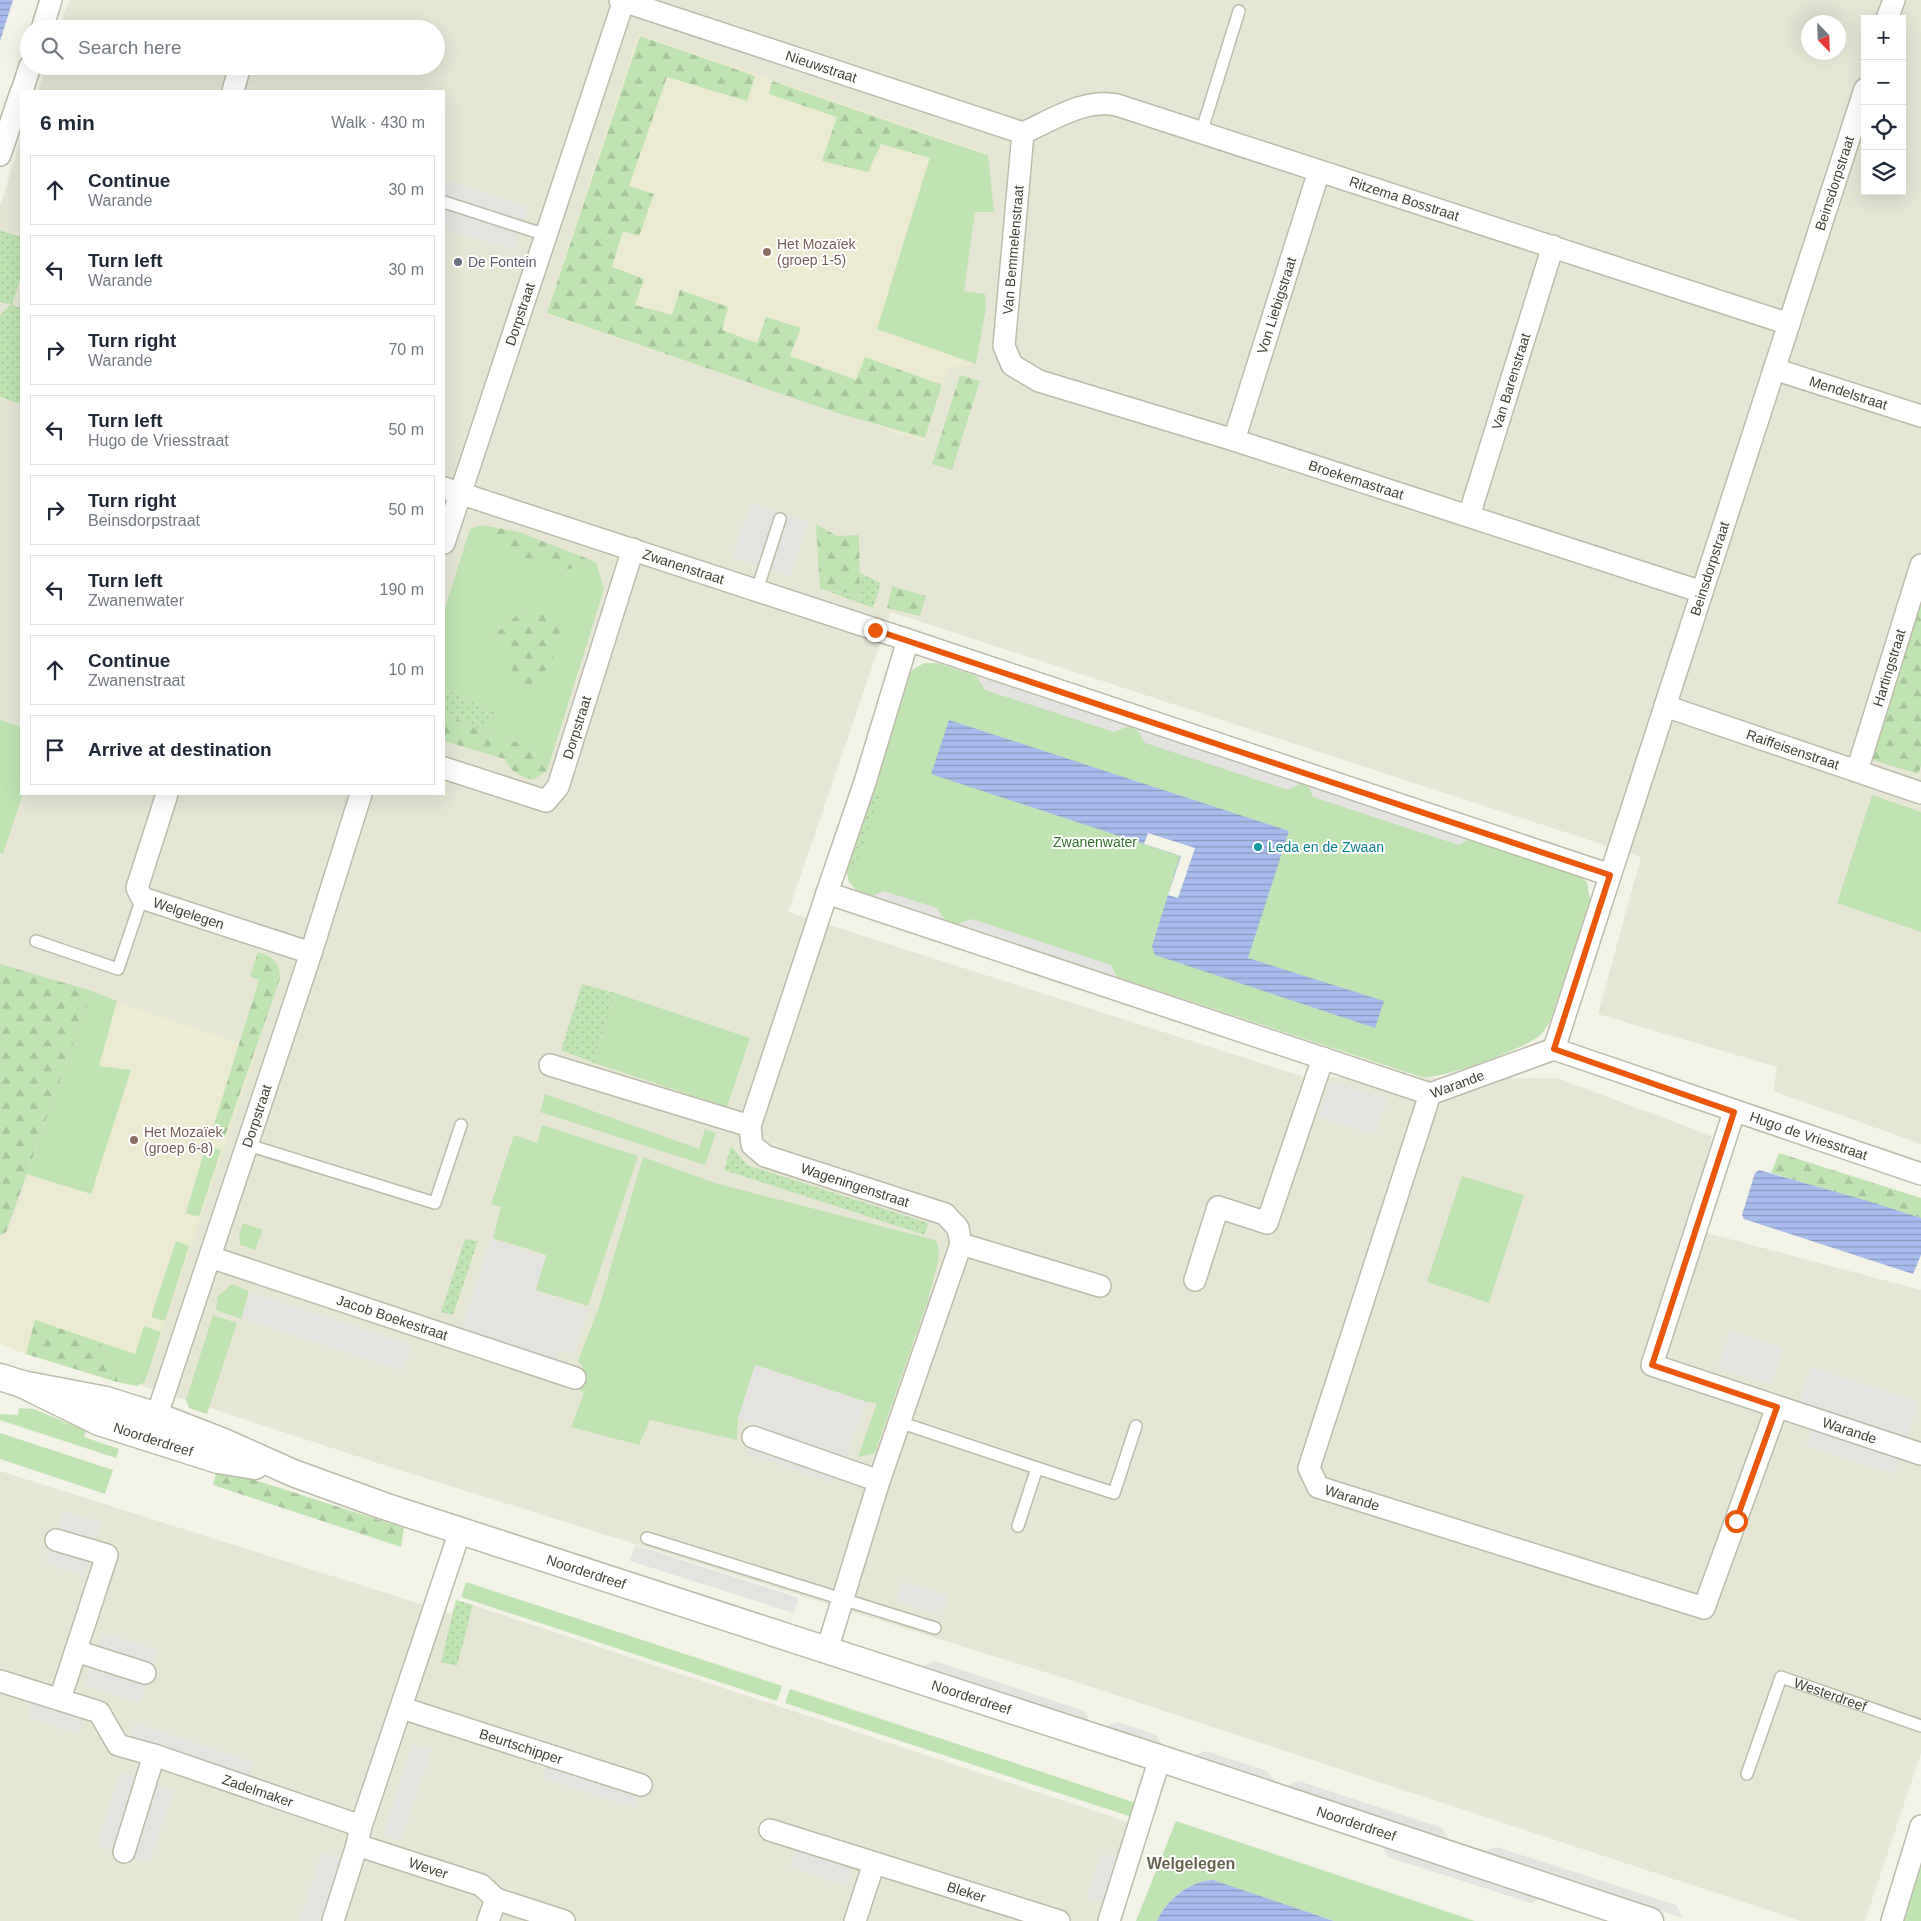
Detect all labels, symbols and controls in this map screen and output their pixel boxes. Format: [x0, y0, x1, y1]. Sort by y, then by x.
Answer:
north arrow [1801, 15, 1846, 60]
map controls [1861, 15, 1906, 195]
button: + [1861, 15, 1906, 60]
search box [20, 20, 445, 75]
icon: search [38, 34, 66, 62]
text: Search here [78, 37, 182, 58]
street label: Nieuwstraat [784, 47, 859, 86]
button: − [1861, 60, 1906, 105]
button: locate [1861, 105, 1906, 150]
text: 6 min [40, 111, 95, 134]
text: Walk · 430 m [331, 114, 425, 131]
street label: Beinsdorpstraat [1812, 134, 1857, 232]
button: layers [1861, 150, 1906, 195]
text: Continue [88, 170, 170, 191]
street label: Ritzema Bosstraat [1347, 173, 1461, 224]
icon: ahead [41, 176, 69, 204]
text: 30 m [388, 181, 424, 198]
street label: Van Bemmelenstraat [999, 185, 1027, 315]
text: Warande [88, 192, 152, 209]
place label: Het Mozaïek (groep 1-5) [777, 236, 857, 268]
marker: Het Mozaïek (groep 1-5) [761, 246, 773, 258]
text: Turn left [88, 250, 163, 271]
place label: De Fontein [468, 254, 536, 270]
street label: Von Liebigstraat [1254, 255, 1299, 356]
icon: left [41, 256, 69, 284]
marker: De Fontein [452, 256, 464, 268]
text: 30 m [388, 261, 424, 278]
text: Warande [88, 272, 152, 289]
street label: Dorpstraat [502, 281, 538, 348]
text: Turn right [88, 330, 176, 351]
street label: Van Barenstraat [1488, 331, 1533, 432]
icon: right [41, 336, 69, 364]
text: 70 m [388, 341, 424, 358]
text: Warande [88, 352, 152, 369]
street label: Mendelstraat [1807, 373, 1889, 413]
text: Turn left [88, 410, 163, 431]
icon: left [41, 416, 69, 444]
text: 50 m [388, 421, 424, 438]
text: Hugo de Vriesstraat [88, 432, 229, 449]
street label: Broekemastraat [1307, 457, 1406, 503]
text: Turn right [88, 490, 176, 511]
icon: right [41, 496, 69, 524]
text: 50 m [388, 501, 424, 518]
text: Beinsdorpstraat [88, 512, 200, 529]
street label: Beinsdorpstraat [1687, 519, 1732, 618]
street label: Zwanenstraat [641, 546, 726, 587]
text: Turn left [88, 570, 163, 591]
icon: left [41, 576, 69, 604]
text: 190 m [380, 581, 424, 598]
text: Zwanenwater [88, 592, 184, 609]
route end [864, 619, 887, 642]
street label: Hartingstraat [1869, 627, 1909, 709]
text: Continue [88, 650, 170, 671]
icon: ahead [41, 656, 69, 684]
text: 10 m [388, 661, 424, 678]
text: Zwanenstraat [88, 672, 185, 689]
street label: Dorpstraat [559, 694, 594, 761]
street label: Raiffeisenstraat [1744, 726, 1841, 773]
icon: arrive [41, 736, 69, 764]
text: Arrive at destination [88, 739, 272, 760]
park label: Zwanenwater [1053, 834, 1137, 850]
place label: Leda en de Zwaan [1268, 839, 1384, 855]
marker: Leda en de Zwaan [1252, 841, 1264, 853]
street label: Welgelegen [151, 894, 226, 932]
street label: Warande [1428, 1067, 1487, 1101]
street label: Dorpstraat [239, 1082, 275, 1150]
street label: Hugo de Vriesstraat [1748, 1108, 1870, 1163]
place label: Het Mozaïek (groep 6-8) [144, 1124, 224, 1156]
marker: Het Mozaïek (groep 6-8) [128, 1134, 140, 1146]
street label: Wageningenstraat [799, 1160, 911, 1210]
street label: Jacob Boekestraat [335, 1292, 450, 1343]
street label: Warande [1820, 1414, 1879, 1447]
street label: Noorderdreef [112, 1419, 195, 1460]
street label: Warande [1323, 1482, 1382, 1514]
route start [1725, 1510, 1748, 1533]
street label: Noorderdreef [545, 1551, 628, 1592]
street label: Westerdreef [1792, 1674, 1869, 1714]
street label: Noorderdreef [930, 1677, 1013, 1718]
street label: Beurtschipper [477, 1725, 565, 1767]
street label: Zadelmaker [220, 1771, 296, 1810]
street label: Noorderdreef [1314, 1803, 1398, 1844]
street label: Wever [407, 1854, 450, 1882]
district label: Welgelegen [1147, 1855, 1235, 1872]
street label: Bleker [945, 1878, 988, 1906]

